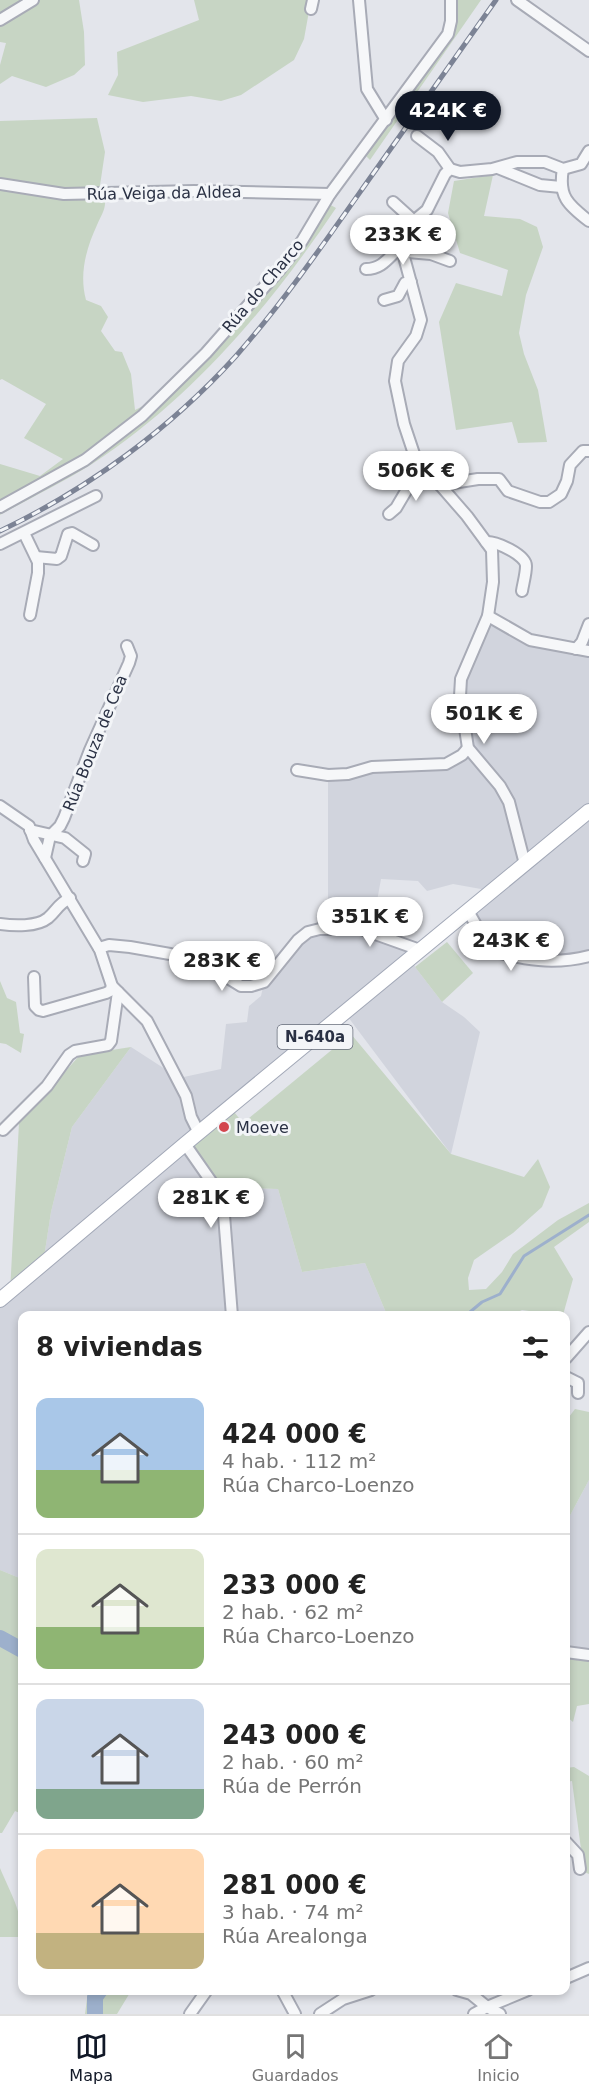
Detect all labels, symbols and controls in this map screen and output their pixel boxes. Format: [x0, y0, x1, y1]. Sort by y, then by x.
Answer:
pin: 424K € [399, 91, 497, 142]
text: 424K € [409, 98, 487, 122]
street label: Rúa Veiga da Aldea [86, 182, 242, 204]
pin: 233K € [354, 215, 452, 266]
text: 233K € [364, 222, 442, 246]
street label: Rúa do Charco [218, 235, 308, 337]
pin: 506K € [367, 451, 465, 502]
text: 506K € [377, 458, 455, 482]
street label: Rúa Bouza de Cea [59, 672, 131, 814]
pin: 501K € [435, 694, 533, 745]
text: 501K € [445, 701, 523, 725]
pin: 351K € [321, 897, 419, 948]
text: 351K € [331, 904, 409, 928]
pin: 243K € [462, 921, 560, 972]
text: 243K € [472, 928, 550, 952]
pin: 283K € [173, 941, 271, 992]
text: 283K € [183, 948, 261, 972]
road number: N-640a [278, 1025, 352, 1049]
place label: Moeve [236, 1118, 289, 1137]
marker: Moeve [217, 1120, 231, 1134]
pin: 281K € [162, 1178, 260, 1229]
text: 281K € [172, 1185, 250, 1209]
icon: filters [519, 1331, 552, 1364]
text: 8 viviendas [36, 1332, 203, 1362]
text: 424 000 € [222, 1419, 367, 1449]
icon: home [84, 1422, 156, 1494]
text: 4 hab. · 112 m² [222, 1449, 376, 1473]
text: Rúa Charco-Loenzo [222, 1473, 415, 1497]
text: 233 000 € [222, 1570, 367, 1600]
icon: home [84, 1573, 156, 1645]
text: 2 hab. · 62 m² [222, 1600, 363, 1624]
text: Rúa Charco-Loenzo [222, 1624, 415, 1648]
text: 243 000 € [222, 1720, 367, 1750]
icon: home [84, 1723, 156, 1795]
text: 2 hab. · 60 m² [222, 1750, 363, 1774]
text: Rúa de Perrón [222, 1774, 362, 1798]
text: 281 000 € [222, 1870, 367, 1900]
icon: home [84, 1873, 156, 1945]
text: 3 hab. · 74 m² [222, 1900, 363, 1924]
text: Rúa Arealonga [222, 1924, 368, 1948]
tab: Mapa [69, 2030, 113, 2085]
tab: Guardados [252, 2030, 339, 2085]
tab: Inicio [477, 2030, 520, 2085]

